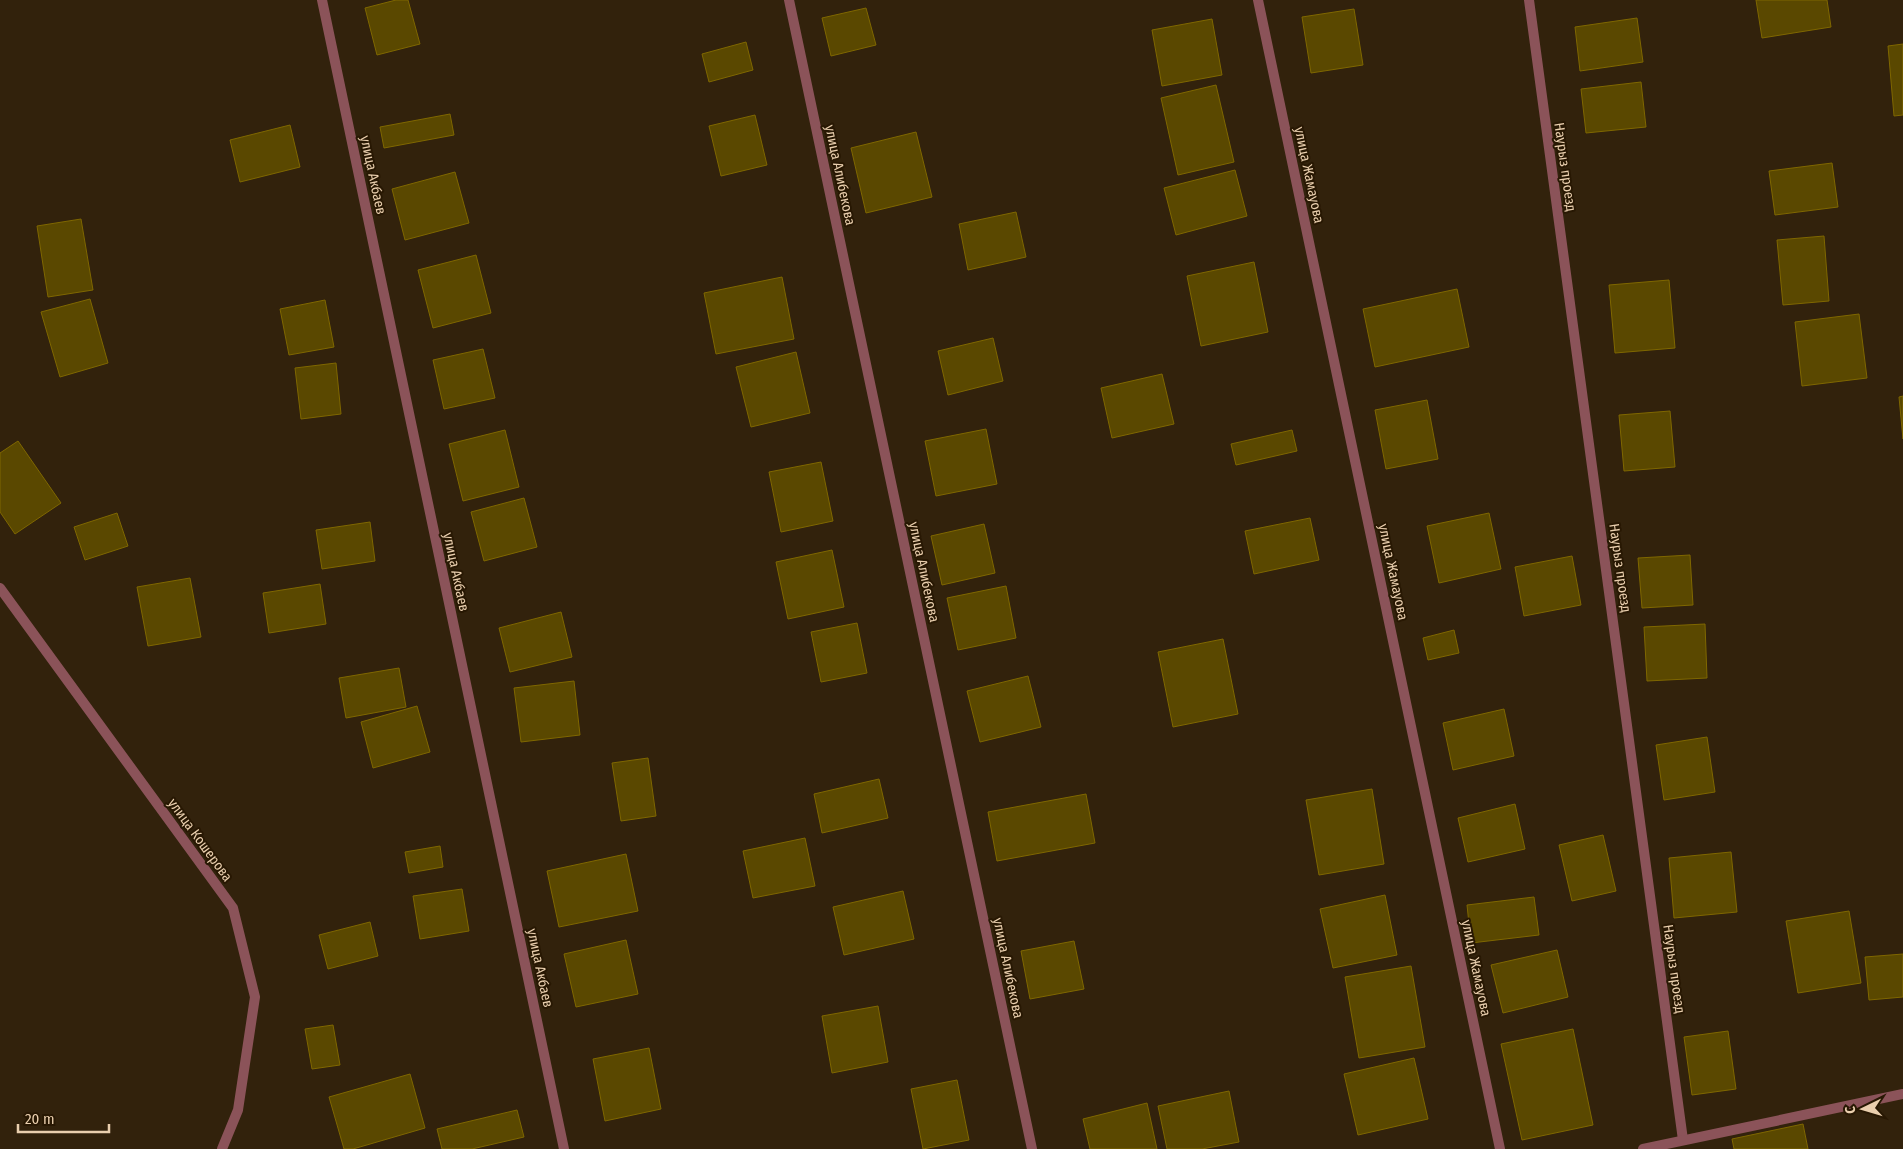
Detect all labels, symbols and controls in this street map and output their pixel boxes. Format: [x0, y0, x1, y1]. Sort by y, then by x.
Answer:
street label: Наурыз проезд [1550, 121, 1580, 213]
street label: улица Алибекова [821, 123, 859, 227]
street label: улица Жамауова [1290, 125, 1328, 225]
street label: улица Акбаев [356, 134, 390, 216]
street label: улица Алибекова [905, 520, 943, 624]
street label: улица Жамауова [1374, 522, 1412, 622]
street label: Наурыз проезд [1605, 522, 1635, 614]
street label: улица Акбаев [439, 531, 473, 613]
street label: улица Кошерова [164, 795, 236, 885]
street label: улица Алибекова [989, 916, 1027, 1020]
street label: улица Жамауова [1457, 918, 1495, 1018]
street label: Наурыз проезд [1659, 923, 1689, 1015]
street label: улица Акбаев [523, 927, 557, 1009]
north arrow [1838, 1084, 1888, 1134]
scale bar [18, 1102, 109, 1134]
text: С [1842, 1105, 1859, 1114]
text: 20 m [25, 1110, 55, 1128]

